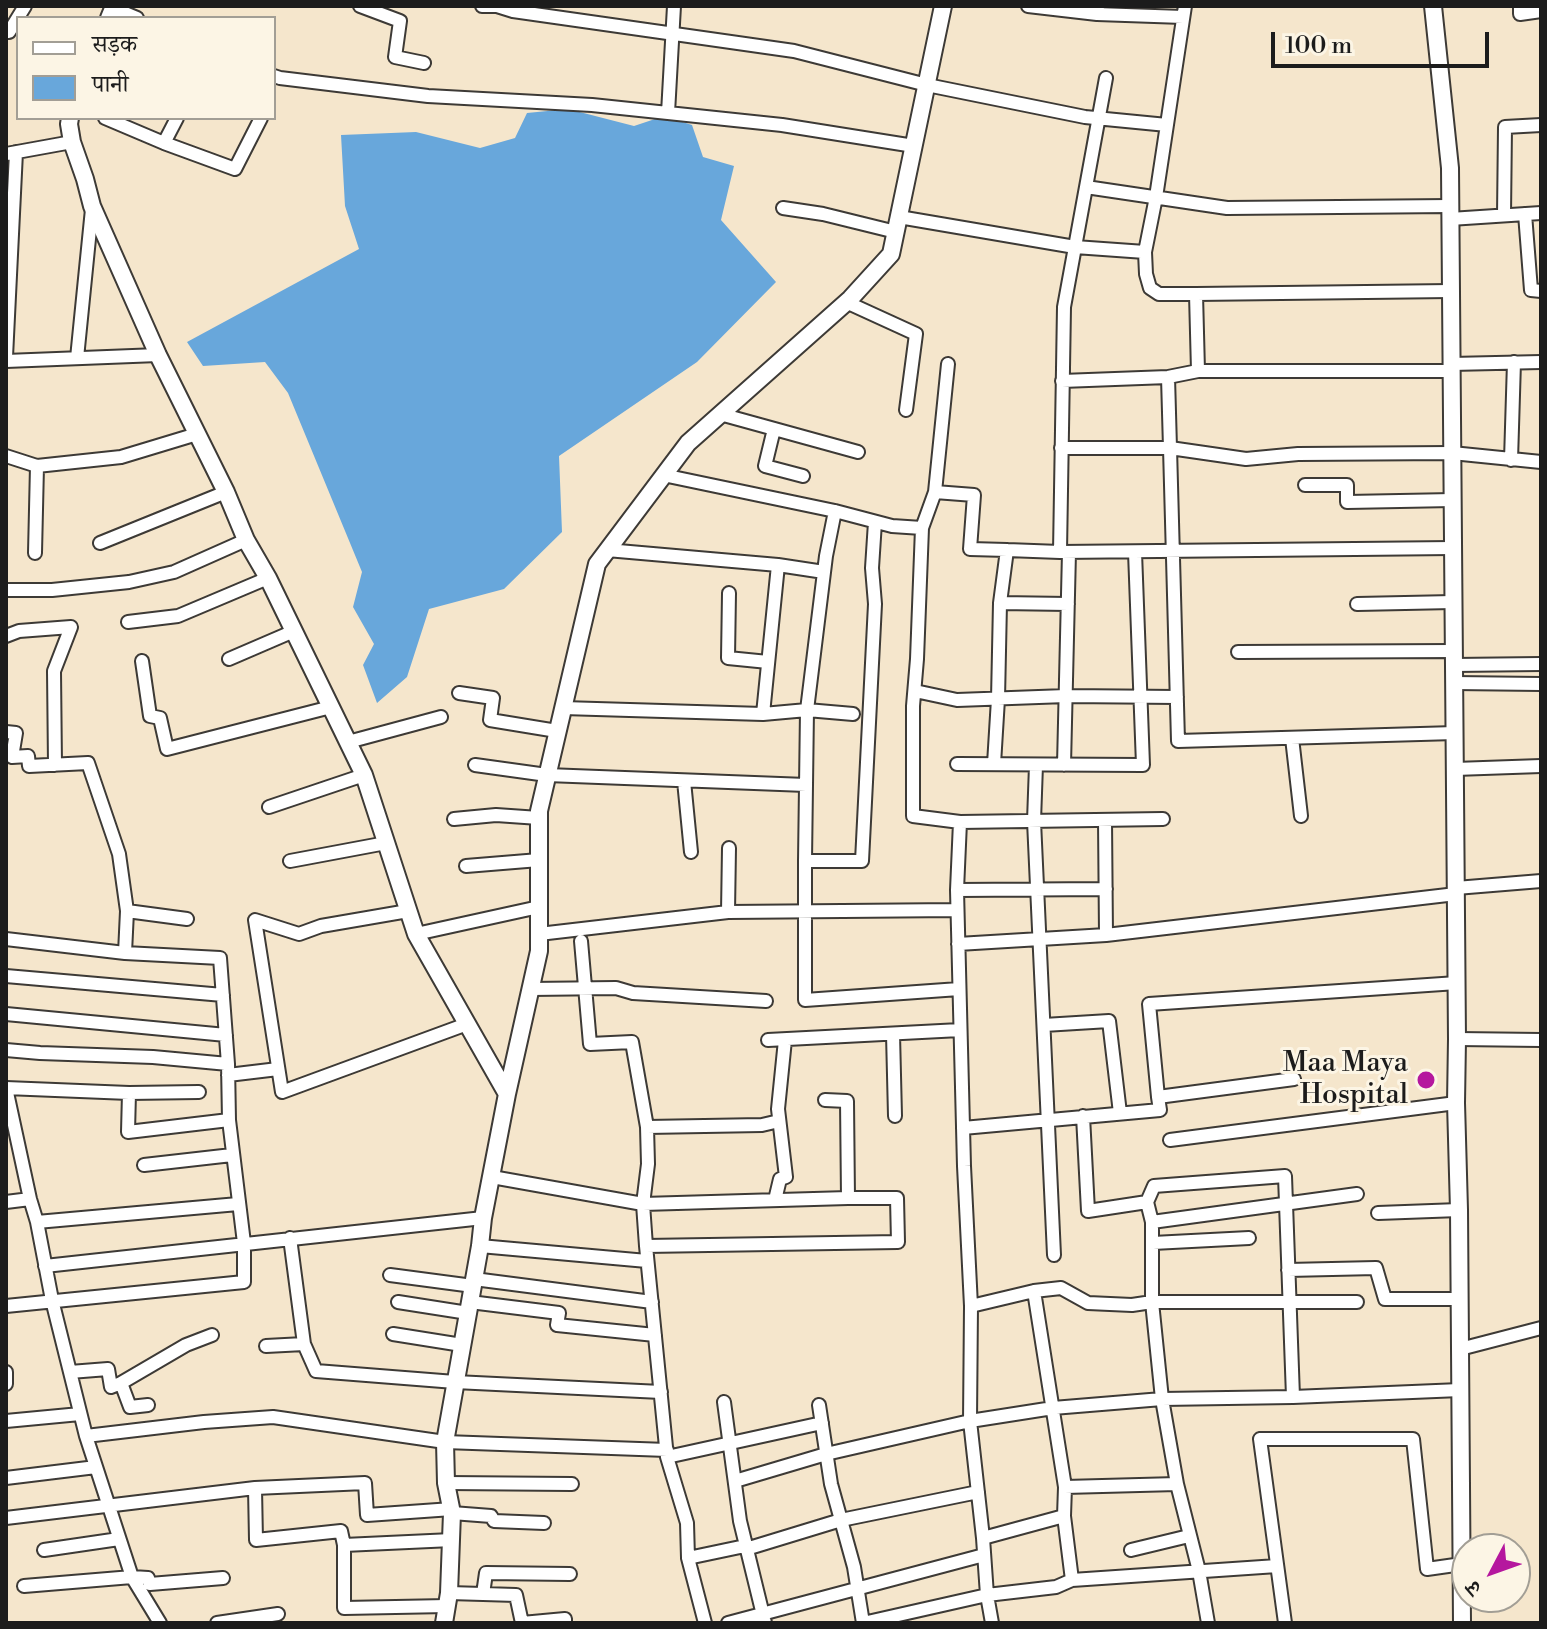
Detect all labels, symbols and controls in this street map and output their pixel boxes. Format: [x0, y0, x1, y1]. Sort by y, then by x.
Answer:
legend [16, 16, 276, 120]
scale bar [1275, 16, 1493, 66]
text: सड़क [92, 30, 137, 60]
text: 100 m [1285, 31, 1352, 61]
text: पानी [92, 70, 129, 100]
place label: Maa Maya Hospital [1283, 1047, 1408, 1113]
marker: Maa Maya Hospital [1415, 1069, 1437, 1091]
north arrow [1451, 1533, 1531, 1613]
text: उ [1460, 1575, 1488, 1601]

